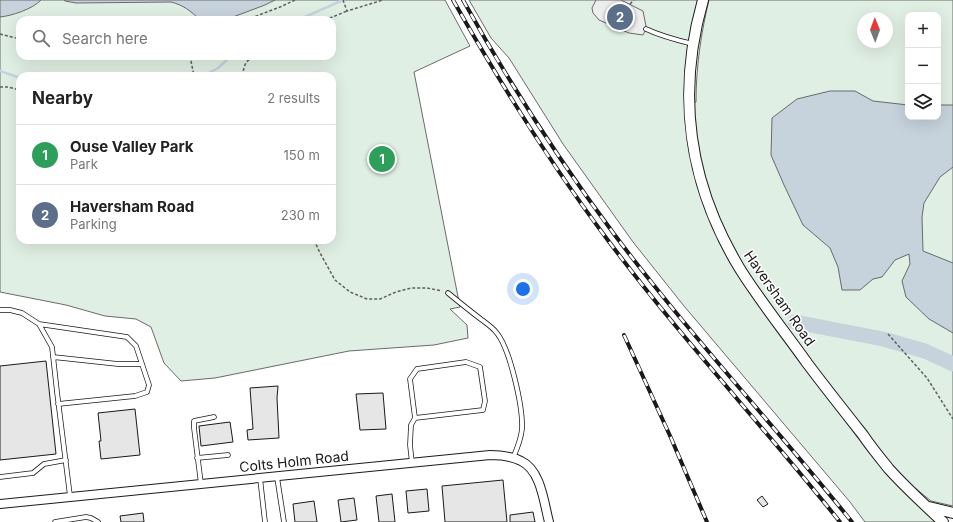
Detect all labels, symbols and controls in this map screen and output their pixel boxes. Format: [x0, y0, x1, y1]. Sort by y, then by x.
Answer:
pin: 2 [607, 2, 633, 32]
north arrow [857, 12, 893, 48]
map controls [905, 12, 941, 120]
button: + [905, 12, 941, 48]
search box [16, 16, 336, 60]
icon: search [30, 27, 52, 49]
text: Search here [62, 29, 148, 48]
button: − [905, 48, 941, 84]
button: layers [905, 84, 941, 120]
text: Nearby [32, 88, 93, 108]
text: 2 results [267, 90, 320, 106]
text: Ouse Valley Park [70, 137, 193, 156]
pin: 1 [369, 144, 395, 174]
text: 1 [42, 147, 48, 163]
text: 150 m [284, 147, 320, 163]
text: Park [70, 156, 98, 172]
text: Haversham Road [70, 197, 194, 216]
text: 2 [41, 207, 49, 223]
text: 230 m [281, 207, 320, 223]
text: Parking [70, 216, 117, 232]
street label: Haversham Road [741, 247, 819, 349]
your location [513, 279, 533, 299]
street label: Colts Holm Road [238, 447, 350, 475]

